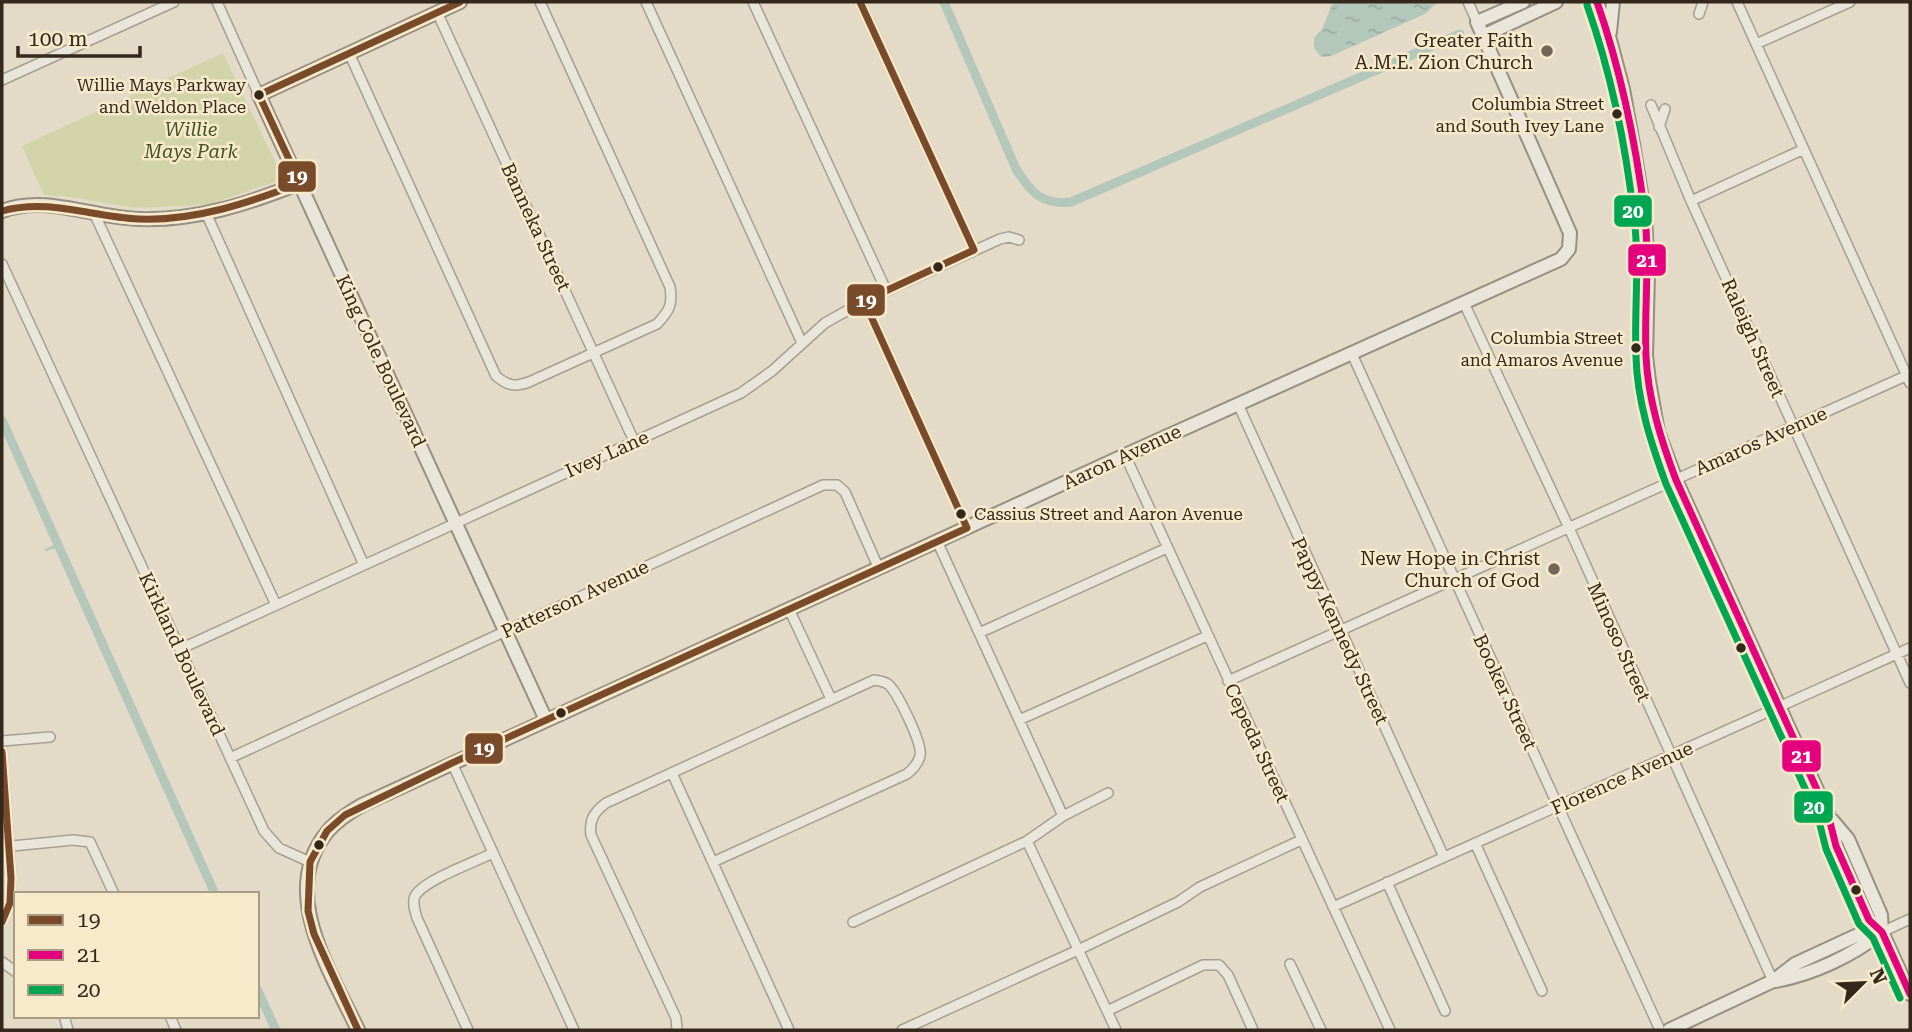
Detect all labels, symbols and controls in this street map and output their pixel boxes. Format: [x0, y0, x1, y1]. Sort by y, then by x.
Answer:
scale bar [18, 14, 140, 58]
text: 100 m [28, 27, 88, 51]
place label: Greater Faith A.M.E. Zion Church [1355, 29, 1533, 74]
marker: Greater Faith A.M.E. Zion Church [1539, 43, 1555, 59]
place label: Willie Mays Parkway and Weldon Place [77, 75, 246, 117]
marker: Willie Mays Parkway and Weldon Place [252, 88, 266, 102]
place label: Columbia Street and South Ivey Lane [1436, 94, 1604, 136]
marker: Columbia Street and South Ivey Lane [1610, 107, 1624, 121]
park label: Willie Mays Park [143, 118, 239, 163]
street label: Banneka Street [496, 159, 576, 295]
line badge: 19 [277, 160, 317, 193]
text: 19 [286, 165, 308, 188]
line badge: 20 [1613, 194, 1653, 228]
text: 20 [1622, 200, 1644, 223]
line badge: 21 [1627, 243, 1667, 277]
text: 21 [1636, 249, 1658, 272]
unlabelled marker [931, 260, 945, 274]
street label: King Cole Boulevard [331, 271, 431, 451]
street label: Raleigh Street [1716, 275, 1790, 401]
line badge: 19 [846, 283, 886, 317]
text: 19 [855, 289, 877, 312]
place label: Columbia Street and Amaros Avenue [1460, 328, 1623, 370]
marker: Columbia Street and Amaros Avenue [1629, 341, 1643, 355]
street label: Amaros Avenue [1691, 402, 1831, 480]
street label: Aaron Avenue [1059, 420, 1185, 494]
street label: Ivey Lane [562, 425, 652, 483]
place label: Cassius Street and Aaron Avenue [974, 504, 1243, 524]
marker: Cassius Street and Aaron Avenue [954, 507, 968, 521]
street label: Pappy Kennedy Street [1286, 534, 1394, 728]
place label: New Hope in Christ Church of God [1360, 547, 1540, 592]
street label: Patterson Avenue [498, 555, 652, 643]
marker: New Hope in Christ Church of God [1546, 561, 1562, 577]
street label: Kirkland Boulevard [134, 569, 230, 739]
street label: Minoso Street [1582, 579, 1656, 705]
street label: Booker Street [1468, 630, 1542, 754]
unlabelled marker [1734, 641, 1748, 655]
street label: Cepeda Street [1219, 680, 1295, 806]
unlabelled marker [554, 706, 568, 720]
line badge: 19 [464, 732, 504, 765]
street label: Florence Avenue [1547, 736, 1697, 820]
text: 19 [473, 737, 495, 760]
line badge: 21 [1781, 739, 1822, 773]
text: 21 [1791, 745, 1813, 768]
line badge: 20 [1793, 790, 1834, 824]
text: 20 [1803, 796, 1825, 819]
unlabelled marker [312, 838, 326, 852]
unlabelled marker [1849, 883, 1863, 897]
legend [14, 892, 259, 1018]
text: 19 [77, 908, 101, 932]
text: 21 [77, 943, 101, 967]
north arrow [1828, 948, 1898, 1018]
text: N [1865, 965, 1892, 988]
text: 20 [77, 978, 101, 1002]

